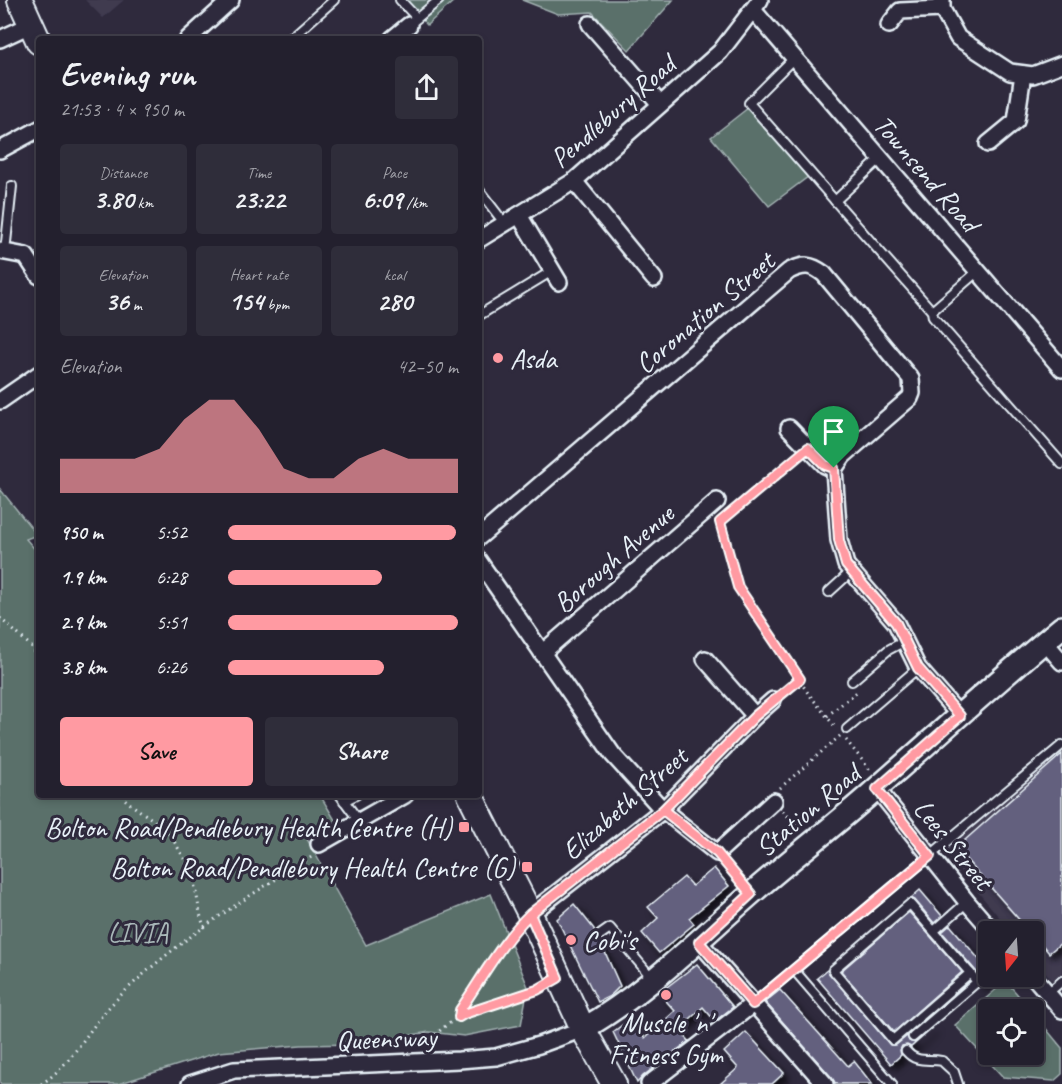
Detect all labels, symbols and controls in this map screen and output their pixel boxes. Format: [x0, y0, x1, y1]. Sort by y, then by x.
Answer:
street label: Pendlebury Road [542, 45, 685, 175]
text: Evening run [60, 53, 195, 95]
button: share [395, 56, 458, 119]
text: 21:53 · 4 × 950 m [60, 97, 184, 122]
street label: Townsend Road [866, 108, 990, 242]
text: Distance [99, 163, 147, 183]
text: Time [247, 163, 271, 183]
text: Pace [382, 163, 407, 183]
text: 3.80 [93, 183, 134, 216]
text: 23:22 [233, 183, 285, 216]
text: 6:09 [362, 183, 403, 216]
text: km [134, 193, 153, 213]
text: /km [403, 193, 427, 213]
street label: Coronation Street [627, 242, 783, 381]
text: Elevation [99, 265, 148, 285]
text: Heart rate [230, 265, 288, 285]
text: kcal [384, 265, 405, 285]
text: 36 [105, 285, 129, 318]
text: 154 [229, 285, 263, 318]
text: 280 [377, 285, 412, 318]
text: m [129, 295, 142, 315]
text: bpm [263, 295, 289, 315]
place label: Asda [510, 341, 558, 376]
marker: Asda [491, 351, 505, 365]
text: Elevation [60, 354, 122, 379]
text: 42–50 m [397, 354, 458, 379]
pin [808, 406, 859, 468]
icon: arrive [817, 415, 850, 448]
street label: Borough Avenue [546, 495, 682, 620]
text: 950 m [60, 520, 103, 545]
text: 5:52 [156, 520, 187, 545]
text: 1.9 km [60, 565, 106, 590]
text: 6:28 [156, 565, 187, 590]
text: 2.9 km [60, 610, 106, 635]
text: 5:51 [156, 610, 187, 635]
text: 3.8 km [60, 655, 107, 680]
text: 6:26 [156, 655, 187, 680]
button: Save [60, 717, 253, 786]
button: Share [265, 717, 458, 786]
street label: Elizabeth Street [554, 737, 696, 868]
street label: Station Road [748, 754, 870, 864]
street label: Lees Street [906, 792, 1003, 899]
place label: Bolton Road/Pendlebury Health Centre (H) [45, 810, 454, 845]
marker: Bolton Road/Pendlebury Health Centre (H) [457, 820, 471, 834]
place label: Bolton Road/Pendlebury Health Centre (G) [110, 850, 517, 885]
marker: Bolton Road/Pendlebury Health Centre (G) [520, 860, 534, 874]
park label: LIVIA [108, 915, 169, 950]
north arrow [978, 921, 1044, 987]
map controls [978, 921, 1044, 1065]
place label: Cobi's [583, 923, 639, 958]
marker: Cobi's [564, 933, 578, 947]
marker: Muscle 'n' Fitness Gym [659, 988, 673, 1002]
button: locate [978, 999, 1044, 1065]
place label: Muscle 'n' Fitness Gym [609, 1005, 724, 1072]
street label: Queensway [335, 1019, 439, 1058]

